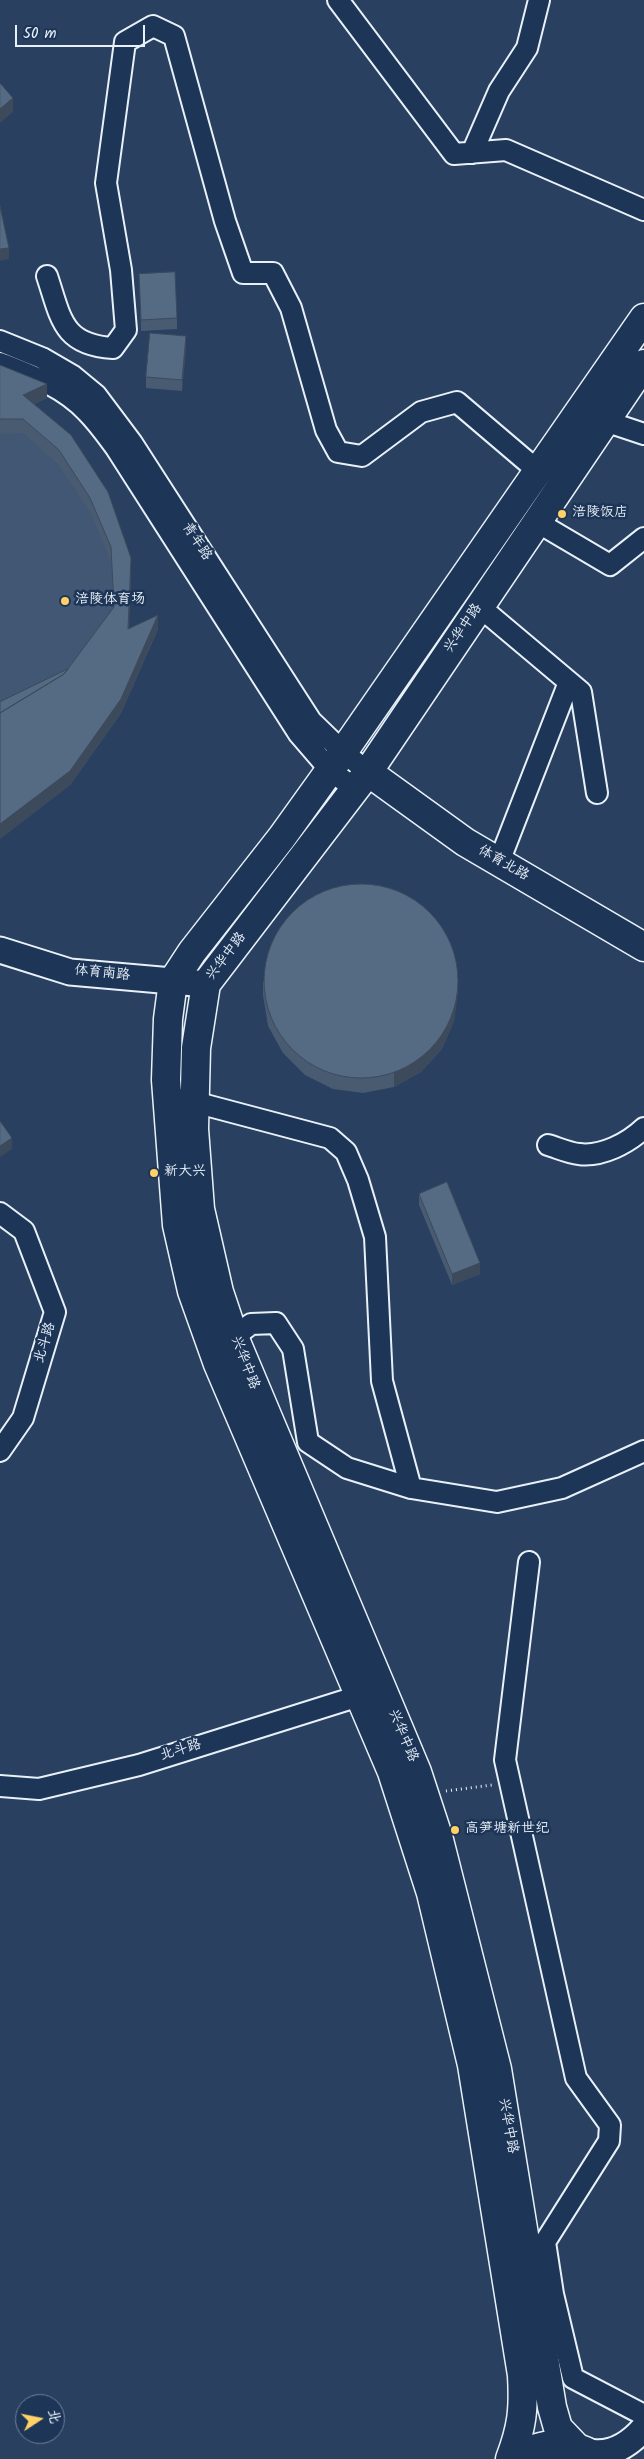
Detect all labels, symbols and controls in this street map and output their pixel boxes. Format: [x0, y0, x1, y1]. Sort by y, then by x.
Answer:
scale bar [18, 15, 148, 47]
text: 50 m [23, 22, 57, 46]
place label: 涪陵饭店 [572, 506, 628, 522]
marker: 涪陵饭店 [556, 508, 568, 520]
street label: 青年路 [178, 520, 214, 564]
place label: 涪陵体育场 [75, 593, 145, 609]
marker: 涪陵体育场 [59, 595, 71, 607]
street label: 兴华中路 [441, 601, 487, 657]
street label: 体育北路 [475, 843, 531, 885]
street label: 兴华中路 [203, 930, 251, 984]
street label: 体育南路 [73, 963, 131, 985]
place label: 新大兴 [164, 1165, 206, 1181]
marker: 新大兴 [148, 1167, 160, 1179]
street label: 北斗路 [32, 1320, 60, 1366]
street label: 兴华中路 [226, 1334, 262, 1392]
street label: 兴华中路 [383, 1707, 421, 1765]
street label: 北斗路 [158, 1737, 204, 1765]
place label: 高笋塘新世纪 [465, 1822, 549, 1838]
marker: 高笋塘新世纪 [449, 1824, 461, 1836]
street label: 兴华中路 [494, 2097, 520, 2155]
north arrow [15, 2394, 65, 2444]
text: 北 [42, 2407, 66, 2425]

